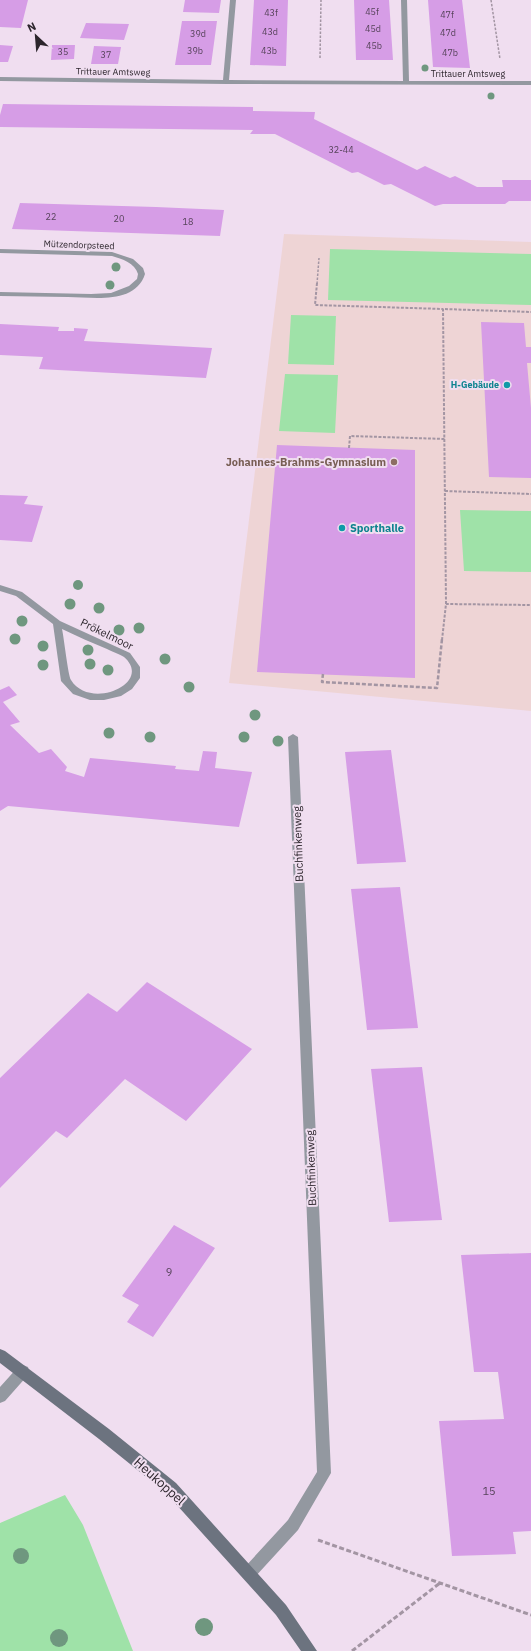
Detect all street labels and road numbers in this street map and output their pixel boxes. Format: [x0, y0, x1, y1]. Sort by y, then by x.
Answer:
street label: Trittauer Amtsweg [76, 65, 151, 78]
street label: Trittauer Amtsweg [431, 68, 505, 79]
street label: Mützendorpsteed [43, 238, 115, 251]
street label: Prökelmoor [78, 615, 136, 653]
street label: Buchfinkenweg [290, 806, 306, 882]
street label: Buchfinkenweg [303, 1130, 319, 1206]
street label: Heukoppel [130, 1454, 189, 1509]

